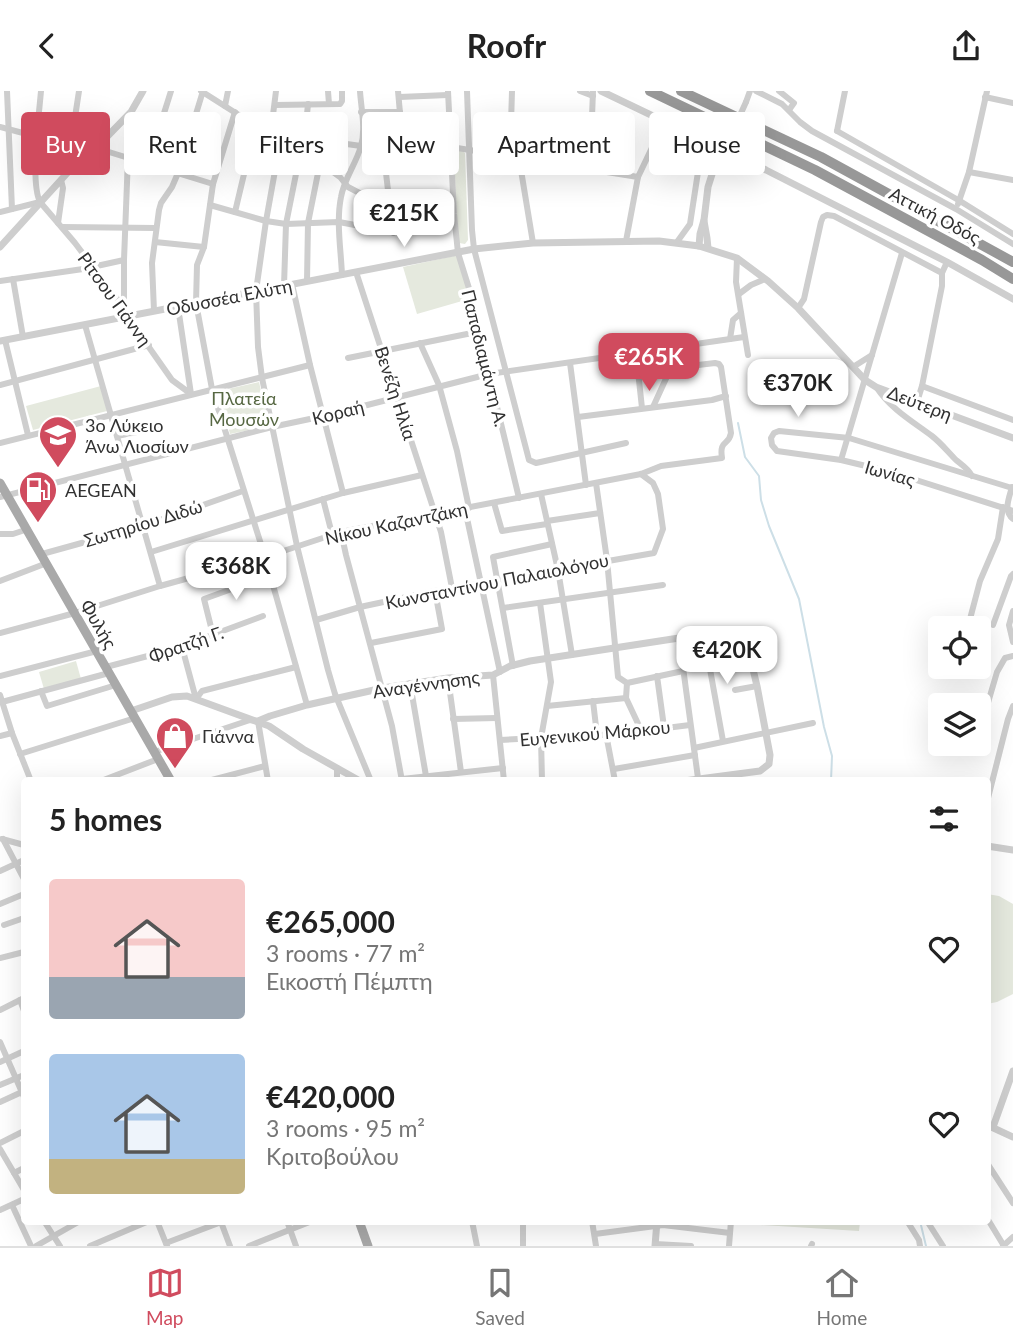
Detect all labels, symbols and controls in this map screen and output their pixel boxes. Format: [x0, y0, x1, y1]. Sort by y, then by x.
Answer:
text: Roofr [467, 26, 546, 65]
icon: back [28, 27, 66, 65]
icon: share [947, 27, 985, 65]
chip: Buy [21, 112, 110, 175]
chip: Rent [124, 112, 221, 175]
chip: Filters [235, 112, 348, 175]
chip: New [362, 112, 459, 175]
chip: Apartment [473, 112, 635, 175]
chip: House [649, 112, 765, 175]
street label: Αττική Οδός [886, 182, 985, 248]
pin: €215K [355, 190, 453, 249]
text: €215K [369, 198, 439, 226]
street label: Ρίτσου Γιάννη [74, 248, 156, 350]
street label: Οδυσσέα Ελύτη [164, 274, 294, 320]
street label: Παπαδιαμάντη Α. [457, 287, 513, 429]
pin: €265K [600, 334, 698, 393]
text: €265K [614, 342, 684, 370]
street label: Βενέζη Ηλία [371, 343, 422, 443]
pin: €370K [749, 359, 847, 419]
text: €370K [763, 368, 833, 396]
street label: Δεύτερη [885, 381, 955, 425]
park label: Πλατεία Μουσών [209, 387, 279, 430]
street label: Κοραή [310, 395, 366, 429]
school or university icon: 3ο Λύκειο Άνω Λιοσίων [37, 414, 79, 469]
place label: 3ο Λύκειο Άνω Λιοσίων [85, 414, 189, 457]
street label: Ιωνίας [862, 455, 918, 491]
fuel station icon: AEGEAN [17, 469, 59, 524]
place label: AEGEAN [65, 479, 137, 501]
street label: Σωτηρίου Διδώ [81, 495, 205, 551]
street label: Νίκου Καζαντζάκη [323, 497, 469, 549]
pin: €368K [187, 543, 285, 602]
street label: Κωνσταντίνου Παλαιολόγου [383, 549, 611, 613]
text: €368K [201, 551, 271, 579]
street label: Φυλής [76, 596, 122, 653]
map controls [928, 616, 991, 756]
button: locate [928, 616, 991, 679]
street label: Φρατζή Γ. [146, 621, 226, 667]
pin: €420K [678, 627, 776, 686]
text: €420K [692, 635, 762, 663]
street label: Αναγέννησης [371, 666, 481, 702]
button: layers [928, 693, 991, 756]
shop icon: Γιάννα [154, 715, 196, 770]
street label: Ευγενικού Μάρκου [519, 715, 671, 751]
place label: Γιάννα [202, 725, 254, 747]
icon: filters [925, 800, 963, 838]
text: 5 homes [49, 801, 162, 837]
text: €265,000 [266, 903, 395, 939]
icon: home [105, 907, 189, 991]
icon: heart [925, 930, 963, 968]
text: 3 rooms · 77 m² [266, 939, 425, 967]
text: Εικοστή Πέμπτη [266, 967, 433, 995]
text: €420,000 [266, 1078, 395, 1114]
icon: home [105, 1082, 189, 1166]
icon: heart [925, 1105, 963, 1143]
text: 3 rooms · 95 m² [266, 1114, 425, 1142]
text: Κριτοβούλου [266, 1142, 399, 1170]
tab: Map [146, 1264, 184, 1329]
tab: Saved [475, 1264, 525, 1329]
tab: Home [817, 1264, 867, 1329]

